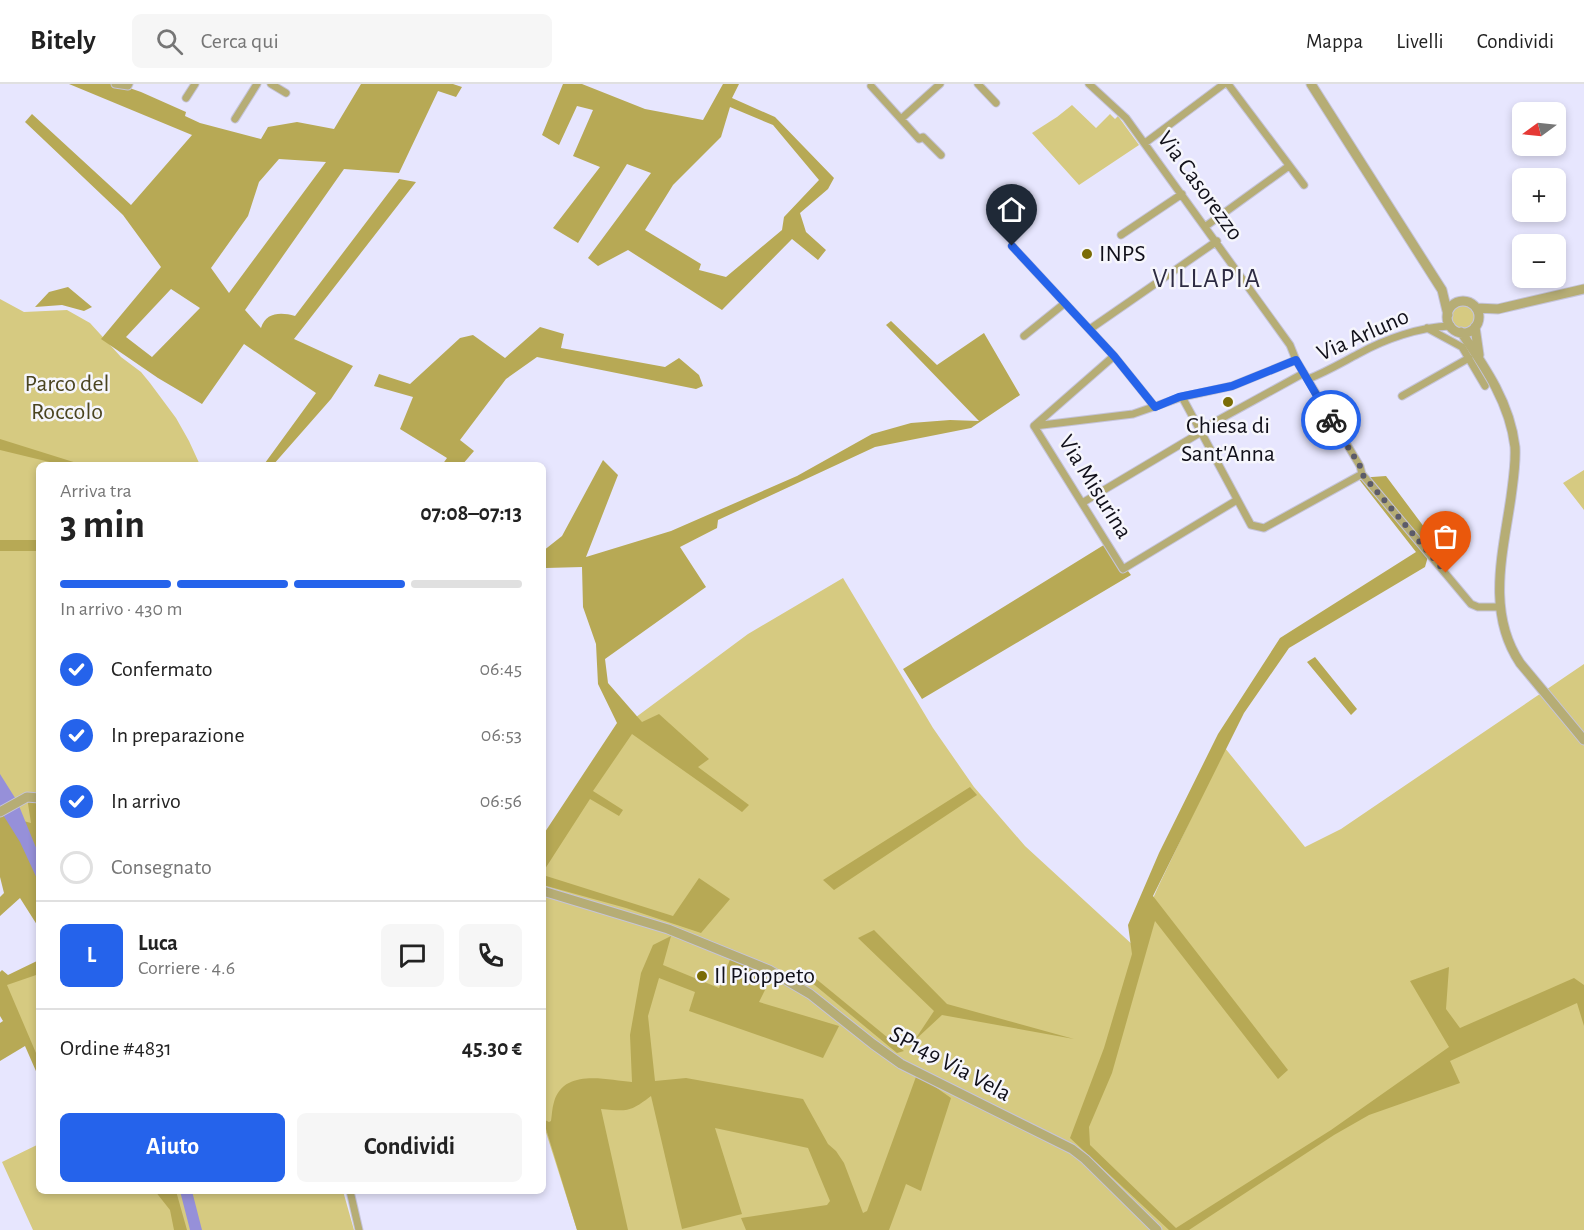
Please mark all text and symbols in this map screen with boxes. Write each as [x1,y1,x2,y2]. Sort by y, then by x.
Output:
search box [132,14,552,68]
icon: search [153,25,186,58]
text: Bitely [30,27,96,55]
text: Cerca qui [201,30,279,52]
text: Mappa [1306,31,1363,52]
text: Livelli [1396,31,1444,52]
text: Condividi [1477,31,1554,52]
north arrow [1512,102,1566,156]
map controls [1512,102,1566,288]
street label: Via Casorezzo [1153,127,1247,245]
button: + [1512,168,1566,222]
pin [986,184,1037,246]
icon: home [995,193,1028,226]
button: − [1512,234,1566,288]
place label: INPS [1099,242,1146,266]
marker: INPS [1080,247,1094,261]
district label: VILLAPIA [1152,265,1262,292]
street label: Via Arluno [1313,304,1413,366]
park label: Parco del Roccolo [25,372,109,424]
courier [1301,390,1361,450]
marker: Chiesa di Sant'Anna [1221,395,1235,409]
icon: bike [1315,404,1348,437]
place label: Chiesa di Sant'Anna [1181,414,1275,466]
street label: Via Misurina [1054,431,1136,543]
text: Arriva tra [60,481,132,501]
text: 07:08–07:13 [420,502,522,524]
text: 3 min [60,506,145,545]
pin [1420,511,1471,573]
icon: bag [1429,520,1462,553]
text: In arrivo · 430 m [60,599,182,619]
icon: check [60,653,93,686]
text: Confermato [111,658,213,680]
text: 06:45 [479,659,522,679]
icon: check [60,719,93,752]
text: In preparazione [111,724,245,746]
text: 06:53 [481,725,522,745]
icon: check [60,785,93,818]
text: In arrivo [111,790,181,812]
text: 06:56 [480,791,522,811]
text: Consegnato [111,856,212,878]
button: chat [381,924,444,987]
button: phone [459,924,522,987]
text: Luca [138,932,178,954]
text: L [87,944,96,966]
text: Corriere · 4.6 [138,958,235,978]
place label: Il Pioppeto [714,964,815,988]
marker: Il Pioppeto [695,969,709,983]
street label: SP149 Via Vela [885,1022,1015,1106]
text: Ordine #4831 [60,1037,172,1059]
text: 45.30 € [462,1037,522,1059]
button: Aiuto [60,1113,285,1182]
button: Condividi [297,1113,522,1182]

